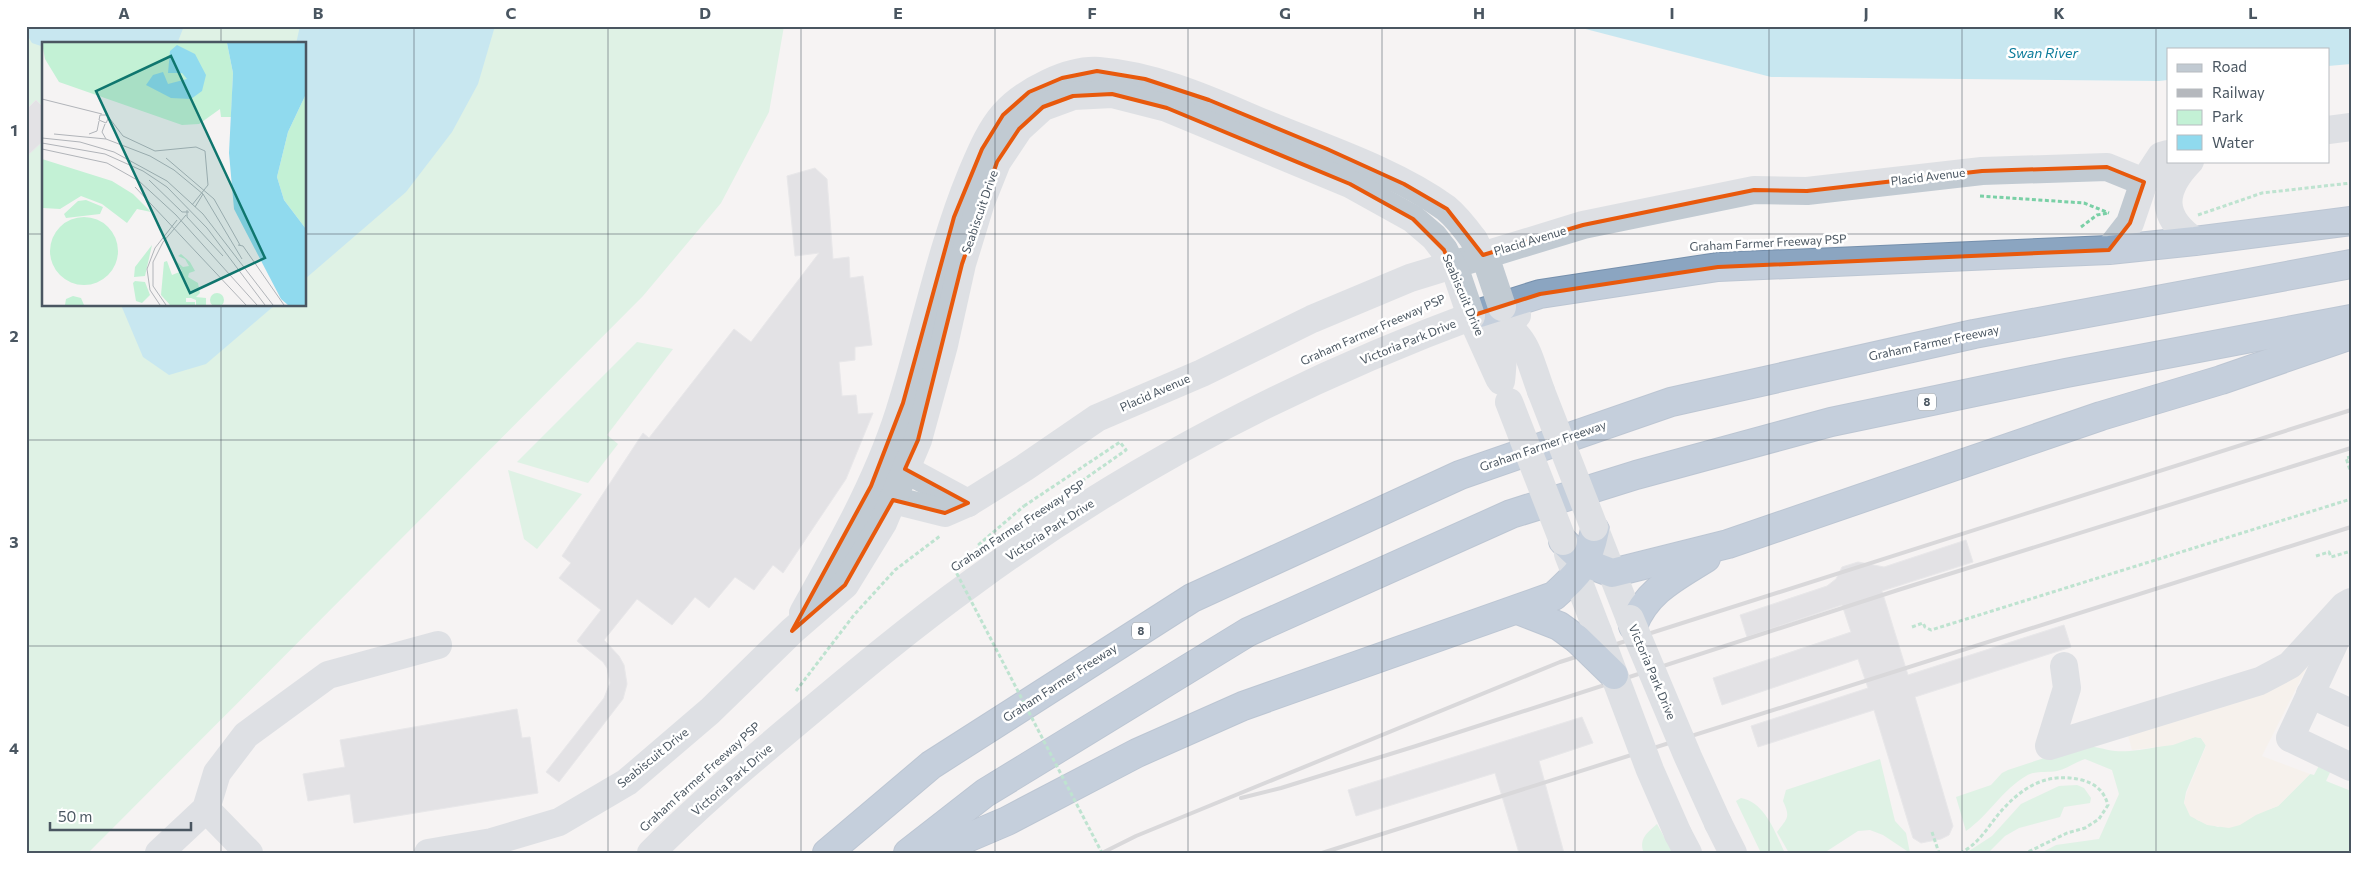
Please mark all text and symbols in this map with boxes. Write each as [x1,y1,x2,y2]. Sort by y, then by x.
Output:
text: A [118,3,130,22]
text: B [313,3,324,22]
text: C [506,3,517,22]
text: D [699,3,711,22]
text: E [893,3,903,22]
text: F [1087,3,1097,22]
text: G [1279,3,1291,22]
text: H [1473,3,1485,22]
text: I [1669,3,1675,22]
text: J [1863,3,1869,22]
text: K [2053,3,2065,22]
text: L [2248,3,2258,22]
inset map [42,42,306,306]
water label: Swan River [2008,44,2078,61]
legend [2167,48,2330,162]
text: Road [2212,57,2247,75]
text: Railway [2212,83,2265,101]
text: Park [2212,107,2243,125]
text: 1 [10,120,18,139]
text: Water [2212,133,2254,151]
street label: Placid Avenue [1890,164,1966,188]
street label: Seabiscuit Drive [958,168,1000,255]
street label: Placid Avenue [1492,222,1568,258]
street label: Graham Farmer Freeway PSP [1689,231,1847,253]
street label: Seabiscuit Drive [1440,252,1487,337]
street label: Graham Farmer Freeway PSP [1298,291,1448,367]
street label: Victoria Park Drive [1358,315,1458,367]
street label: Graham Farmer Freeway [1867,321,2000,363]
text: 2 [9,326,19,345]
street label: Placid Avenue [1117,370,1192,414]
road number: 8 [1918,394,1936,411]
street label: Graham Farmer Freeway [1478,417,1608,473]
street label: Graham Farmer Freeway PSP [948,476,1088,574]
street label: Victoria Park Drive [1003,495,1096,563]
text: 3 [9,532,19,551]
road number: 8 [1132,622,1150,640]
street label: Victoria Park Drive [1627,622,1679,721]
street label: Graham Farmer Freeway [1000,640,1119,724]
street label: Graham Farmer Freeway PSP [636,718,763,834]
street label: Seabiscuit Drive [614,724,691,790]
text: 4 [9,738,19,757]
street label: Victoria Park Drive [688,740,774,818]
scale bar [50,799,191,831]
text: 50 m [58,807,92,825]

